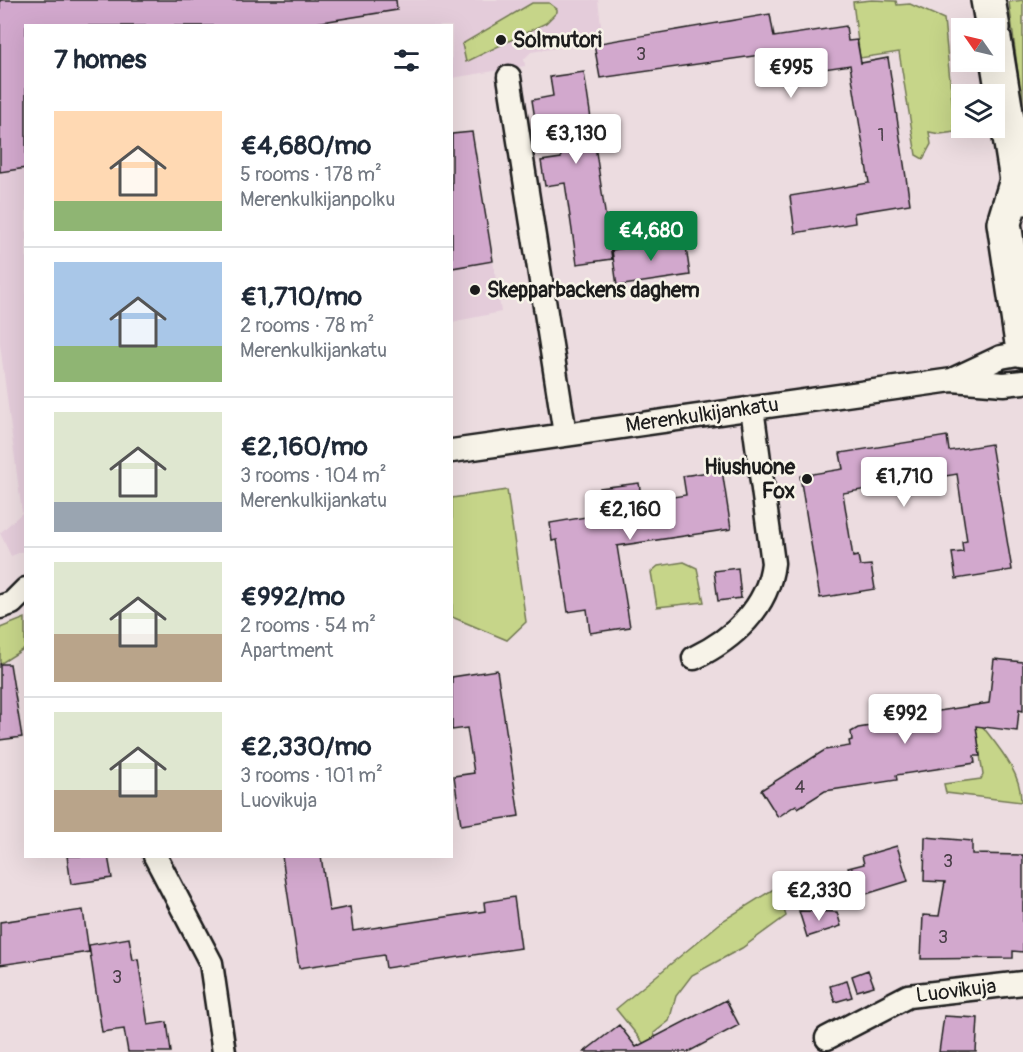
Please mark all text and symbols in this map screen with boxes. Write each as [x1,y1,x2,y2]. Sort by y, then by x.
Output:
north arrow [951,18,1005,72]
map controls [951,18,1005,138]
place label: Solmutori [513,27,602,54]
marker: Solmutori [494,33,508,47]
house number: 3 [636,43,646,66]
text: 7 homes [54,44,146,76]
icon: filters [390,44,423,77]
pin: €995 [755,48,827,99]
text: €995 [769,55,813,80]
button: layers [951,84,1005,138]
pin: €3,130 [527,114,625,165]
text: €3,130 [545,121,607,146]
house number: 1 [877,124,885,147]
text: €4,680/mo [240,130,371,162]
icon: home [102,135,174,207]
text: 5 rooms · 178 m² [240,162,382,187]
text: Merenkulkijanpolku [240,187,395,212]
pin: €4,680 [602,211,700,262]
text: €4,680 [618,218,684,243]
place label: Skepparbackens daghem [487,277,700,304]
text: €1,710/mo [240,281,362,313]
marker: Skepparbackens daghem [468,283,482,297]
icon: home [102,286,174,358]
text: 2 rooms · 78 m² [240,313,374,338]
text: Merenkulkijankatu [240,338,387,363]
street label: Merenkulkijankatu [624,391,780,439]
text: €2,160/mo [240,431,368,463]
icon: home [102,436,174,508]
place label: Hiushuone Fox [704,454,796,505]
pin: €1,710 [855,457,953,508]
text: 3 rooms · 104 m² [240,463,387,488]
text: €1,710 [875,464,933,489]
marker: Hiushuone Fox [800,472,814,486]
text: Merenkulkijankatu [240,488,387,513]
pin: €2,160 [581,490,679,541]
text: €2,160 [599,497,661,522]
text: €992/mo [240,581,345,613]
icon: home [102,586,174,658]
text: 2 rooms · 54 m² [240,613,376,638]
text: Apartment [240,638,333,663]
pin: €992 [869,694,941,745]
text: €992 [883,701,927,726]
text: €2,330/mo [240,731,371,763]
icon: home [102,736,174,808]
text: 3 rooms · 101 m² [240,763,383,788]
house number: 4 [795,776,806,799]
text: Luovikuja [240,788,317,813]
house number: 3 [943,850,953,873]
pin: €2,330 [770,871,868,922]
text: €2,330 [786,878,852,903]
house number: 3 [938,926,948,949]
house number: 3 [112,966,122,989]
street label: Luovikuja [914,973,998,1009]

